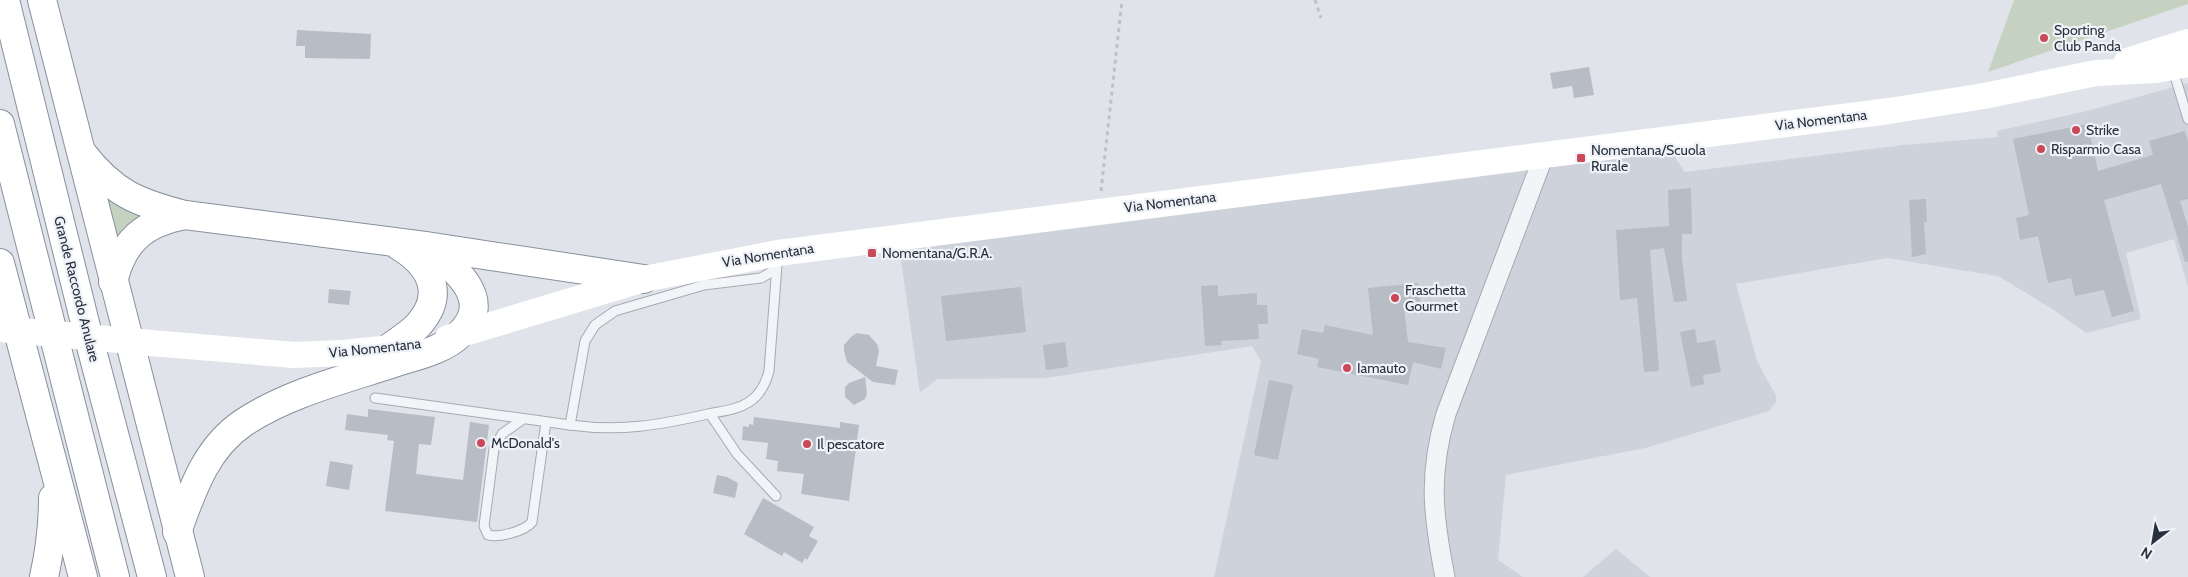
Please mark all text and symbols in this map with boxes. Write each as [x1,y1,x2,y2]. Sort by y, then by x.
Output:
place label: Sporting Club Panda [2054,21,2121,55]
marker: Sporting Club Panda [2038,32,2050,44]
street label: Via Nomentana [1774,105,1868,135]
place label: Strike [2086,121,2119,139]
marker: Strike [2070,124,2082,136]
place label: Risparmio Casa [2051,140,2141,158]
place label: Nomentana/Scuola Rurale [1591,141,1706,175]
marker: Risparmio Casa [2035,143,2047,155]
marker: Nomentana/Scuola Rurale [1575,152,1587,164]
street label: Via Nomentana [1123,187,1217,217]
street label: Grande Raccordo Anulare [50,214,104,364]
street label: Via Nomentana [721,239,815,271]
place label: Nomentana/G.R.A. [882,244,992,262]
marker: Nomentana/G.R.A. [866,247,878,259]
place label: Fraschetta Gourmet [1405,281,1466,315]
marker: Fraschetta Gourmet [1389,292,1401,304]
street label: Via Nomentana [328,334,422,362]
place label: Iamauto [1357,359,1406,377]
marker: Iamauto [1341,362,1353,374]
place label: McDonald's [491,434,560,452]
place label: Il pescatore [817,435,884,453]
marker: McDonald's [475,437,487,449]
marker: Il pescatore [801,438,813,450]
north arrow [2128,517,2178,567]
text: N [2137,543,2155,563]

